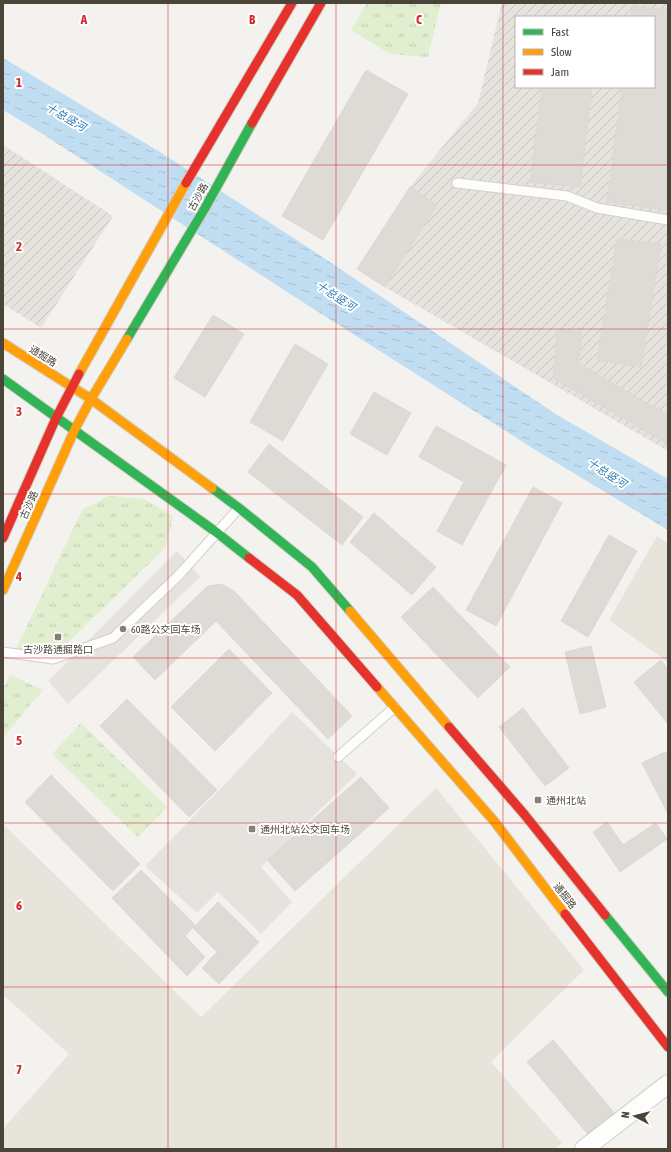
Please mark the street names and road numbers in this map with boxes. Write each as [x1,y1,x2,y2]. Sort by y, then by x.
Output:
street label: 古沙路 [186,181,210,213]
street label: 通掘路 [27,343,59,369]
street label: 古沙路 [18,489,40,521]
street label: 通掘路 [551,881,579,911]

